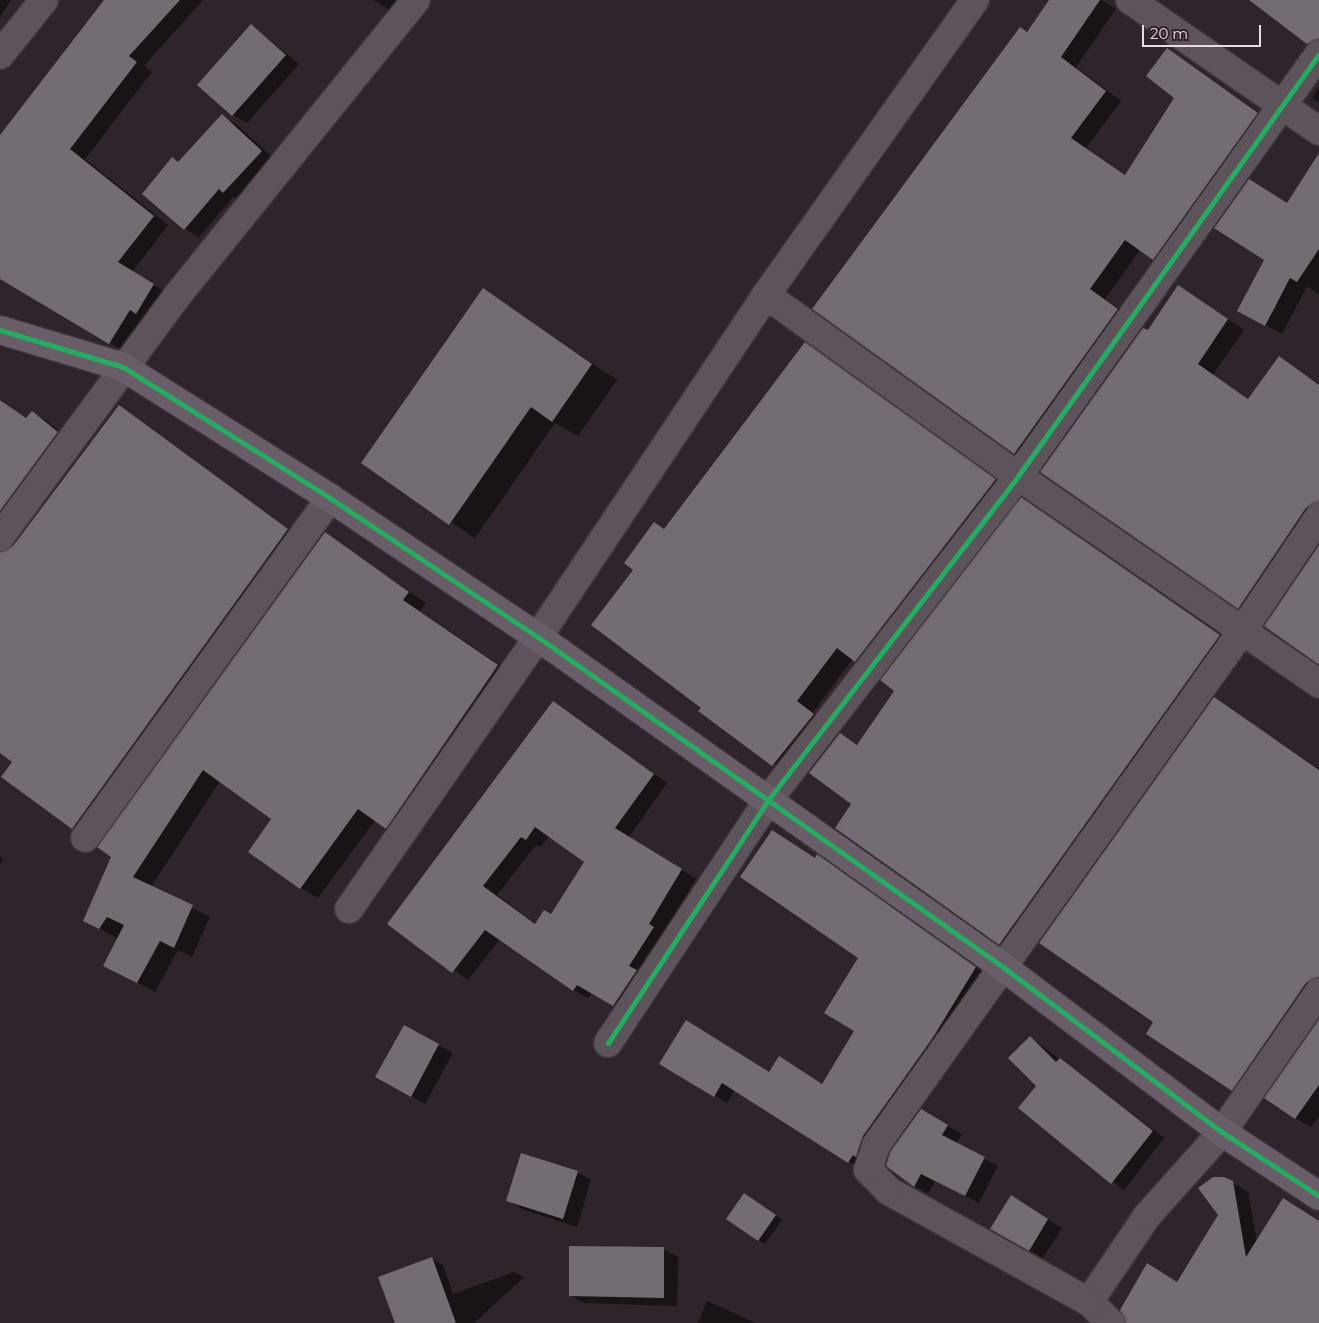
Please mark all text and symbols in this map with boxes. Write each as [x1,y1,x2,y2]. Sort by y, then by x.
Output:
scale bar [1144,15,1263,47]
text: 20 m [1150,24,1188,43]

